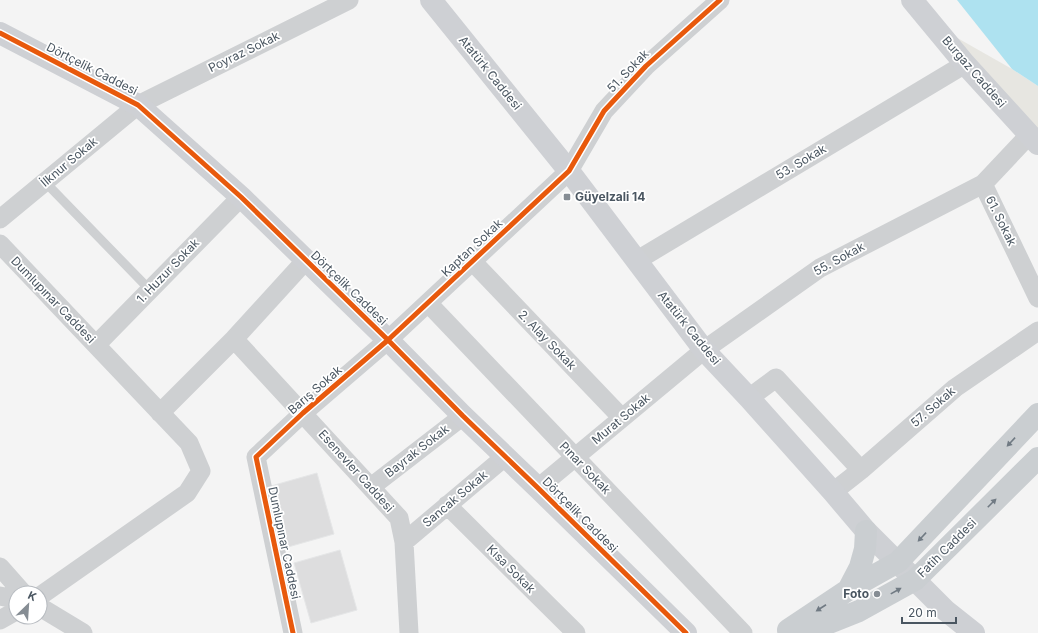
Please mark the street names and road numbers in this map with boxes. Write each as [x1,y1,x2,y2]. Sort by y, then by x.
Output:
street label: Poyraz Sokak [206,28,282,75]
street label: Atatürk Caddesi [456,33,525,113]
street label: Burgaz Caddesi [939,33,1010,111]
street label: Dörtçelik Caddesi [44,39,140,98]
street label: 51. Sokak [604,46,652,95]
street label: İlknur Sokak [37,133,100,190]
street label: 53. Sokak [773,140,829,182]
street label: 61. Sokak [983,193,1020,249]
street label: Kaptan Sokak [438,215,506,280]
street label: 1. Huzur Sokak [133,235,203,306]
street label: 55. Sokak [811,238,867,279]
street label: Dörtçelik Caddesi [308,247,391,328]
street label: Dumlupınar Caddesi [8,253,99,346]
street label: Atatürk Caddesi [655,288,724,368]
street label: 2. Alay Sokak [515,307,580,373]
street label: Barış Sokak [285,362,345,417]
street label: 57. Sokak [907,383,958,430]
street label: Murat Sokak [589,390,653,447]
street label: Bayrak Sokak [382,421,452,480]
street label: Esenevler Caddesi [316,426,397,515]
street label: Pınar Sokak [557,438,614,497]
street label: Sancak Sokak [419,467,490,530]
street label: Dörtçelik Caddesi [540,474,621,556]
street label: Dumlupınar Caddesi [265,485,304,601]
street label: Fatih Caddesi [914,515,979,580]
street label: Kısa Sokak [484,541,539,596]

